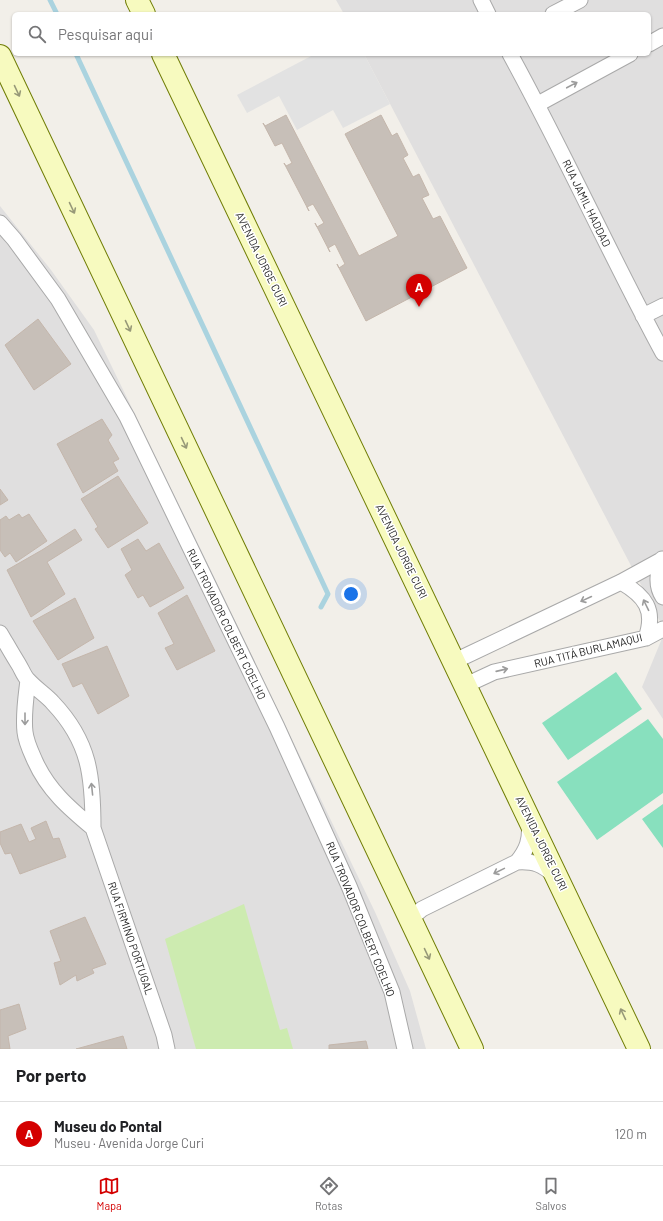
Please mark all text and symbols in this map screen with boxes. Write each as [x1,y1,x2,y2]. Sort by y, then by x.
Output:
search box [12,12,651,56]
icon: search [26,23,48,45]
text: Pesquisar aqui [58,25,153,43]
one-way arrow [566,81,578,89]
one-way arrow [14,85,21,97]
street label: RUA JAMIL HADDAD [560,157,614,249]
one-way arrow [69,202,76,214]
street label: AVENIDA JORGE CURI [233,210,291,308]
pin: A [406,274,432,307]
one-way arrow [125,319,132,331]
one-way arrow [181,437,188,449]
street label: AVENIDA JORGE CURI [373,502,431,600]
street label: RUA TROVADOR COLBERT COELHO [185,547,269,702]
your location [341,584,361,604]
one-way arrow [580,596,592,603]
one-way arrow [641,599,649,611]
street label: RUA TITÁ BURLAMAQUI [533,630,643,670]
one-way arrow [495,666,508,674]
one-way arrow [21,712,29,725]
one-way arrow [88,783,96,796]
street label: AVENIDA JORGE CURI [513,794,571,892]
street label: RUA TROVADOR COLBERT COELHO [324,840,398,999]
one-way arrow [493,868,505,875]
street label: RUA FIRMINO PORTUGAL [106,880,156,996]
one-way arrow [424,948,431,960]
one-way arrow [619,1008,626,1020]
text: Por perto [16,1065,86,1085]
text: Museu do Pontal [54,1117,162,1135]
text: A [25,1126,33,1142]
text: 120 m [615,1126,647,1142]
text: Museu · Avenida Jorge Curi [54,1135,204,1151]
tab: Mapa [97,1175,122,1212]
tab: Rotas [315,1175,342,1212]
tab: Salvos [536,1175,566,1212]

